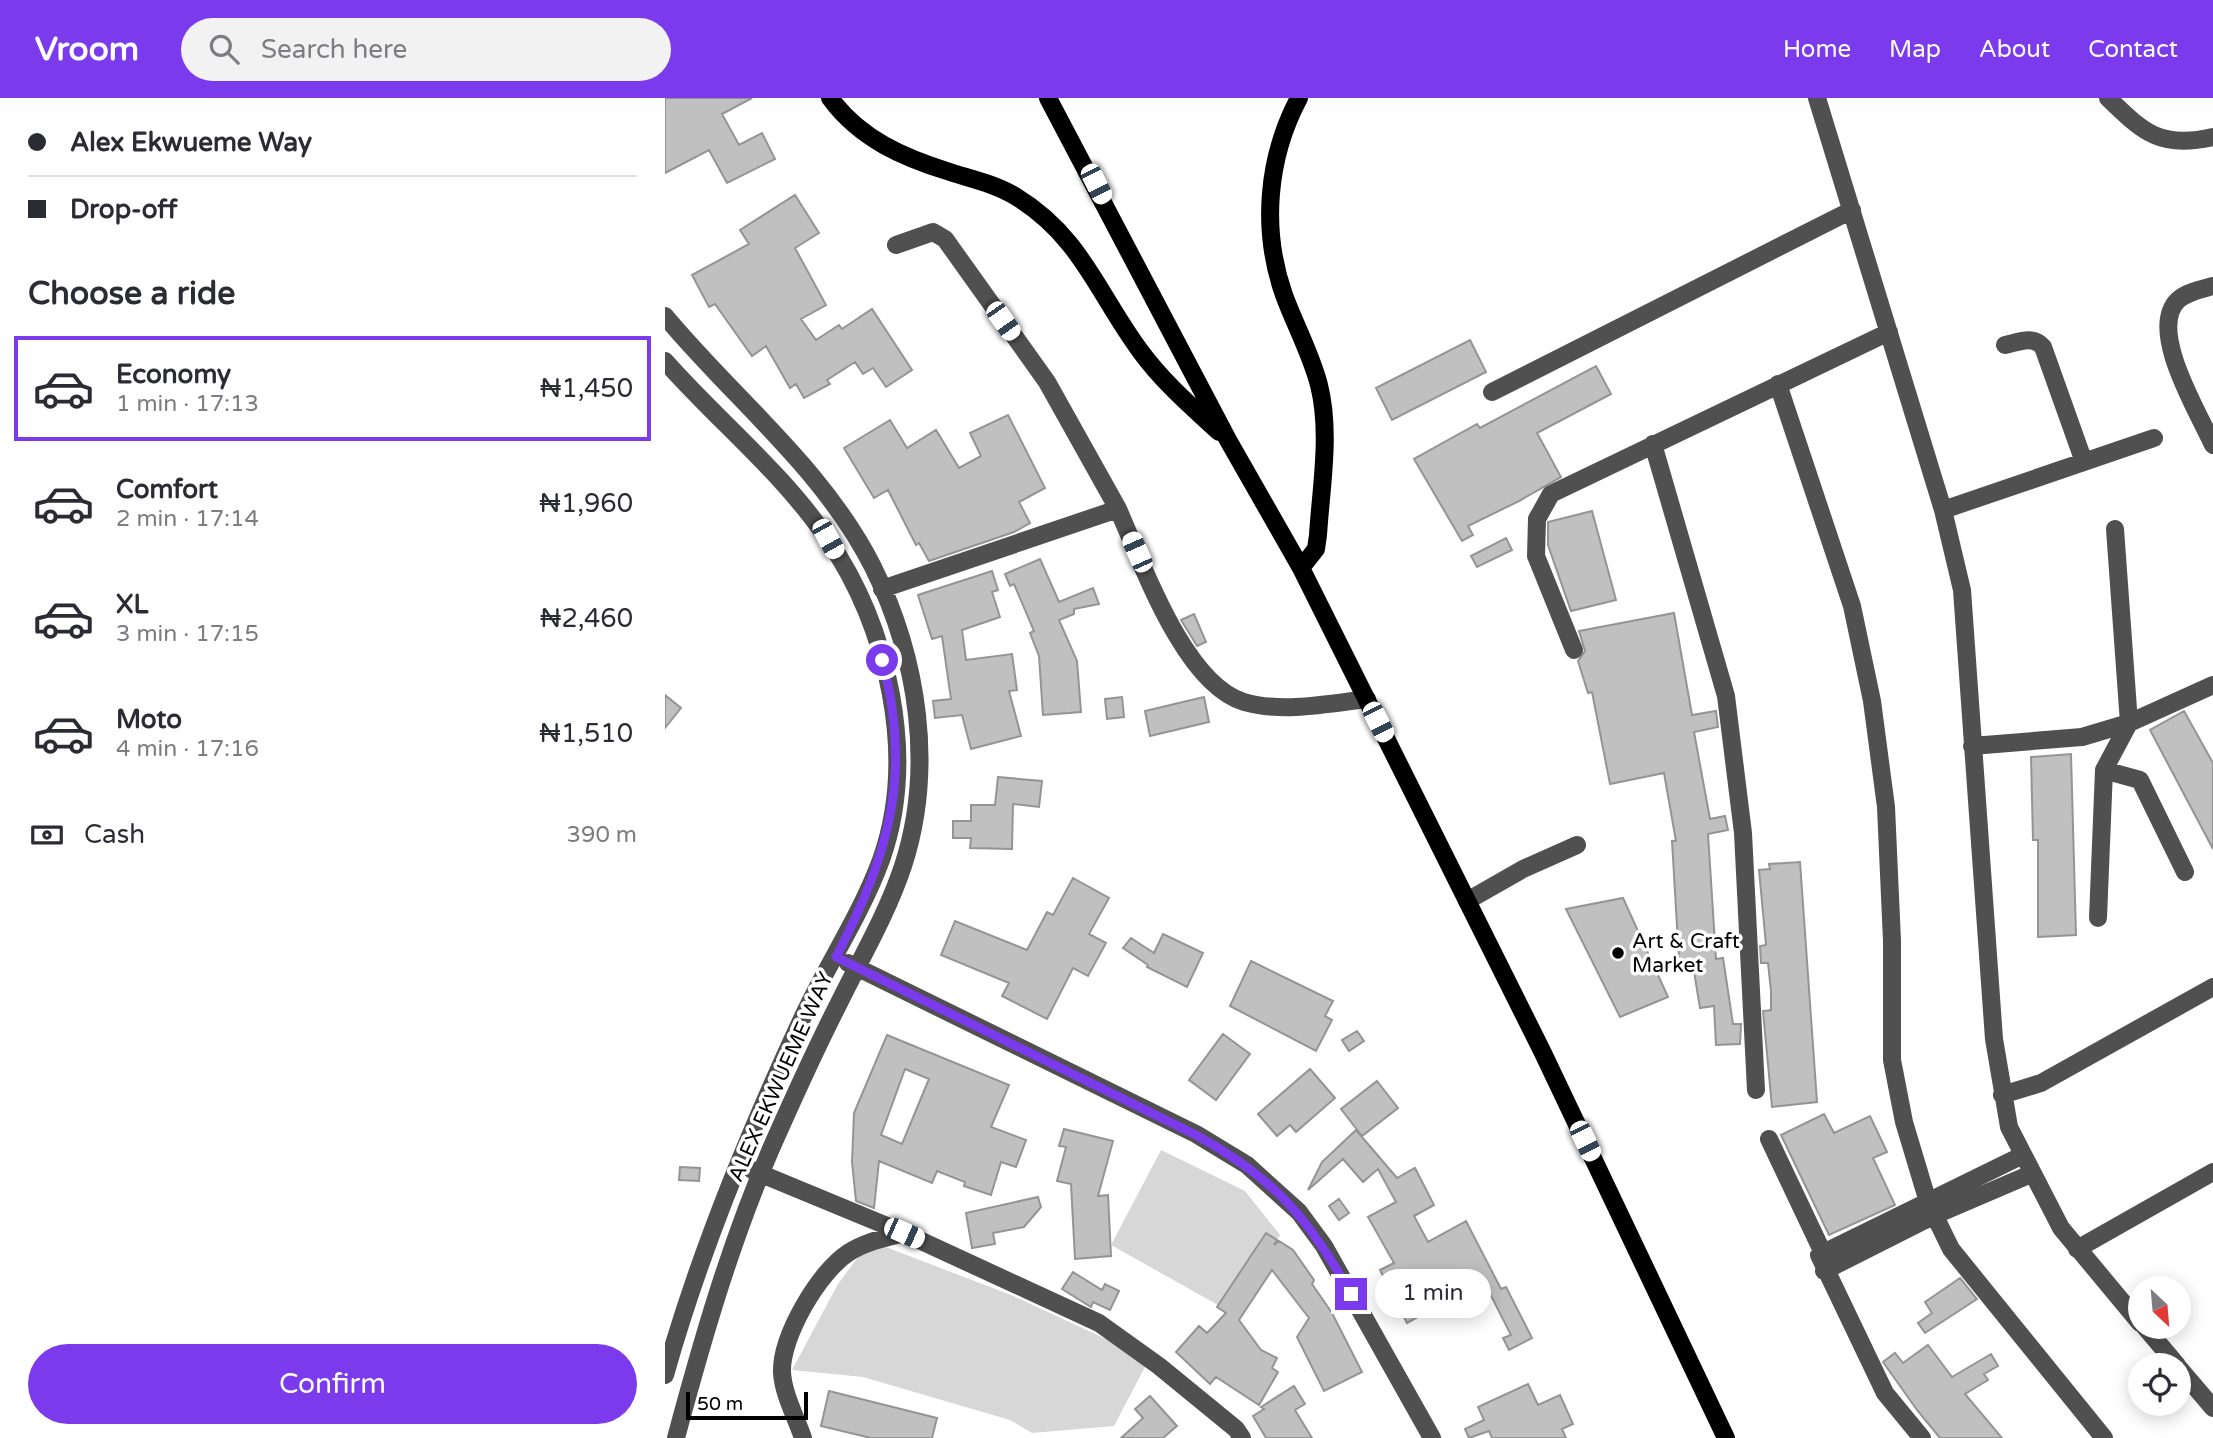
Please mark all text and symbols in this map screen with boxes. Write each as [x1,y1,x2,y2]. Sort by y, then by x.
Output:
search box [181,18,671,81]
text: Vroom [35,30,139,69]
icon: search [205,30,243,68]
text: Search here [261,34,407,65]
text: Home [1783,35,1851,64]
text: Map [1889,35,1941,64]
text: About [1979,35,2050,64]
text: Contact [2088,35,2178,64]
text: Alex Ekwueme Way [70,127,312,158]
car [1078,161,1115,207]
text: Drop-off [70,194,177,225]
text: Choose a ride [28,275,235,313]
car [983,298,1024,344]
icon: car [32,357,95,420]
text: Economy [116,359,231,390]
text: ₦1,450 [540,373,633,404]
text: 1 min · 17:13 [116,390,259,418]
icon: car [32,472,95,535]
text: Comfort [116,474,218,505]
text: ₦1,960 [539,488,633,519]
text: 2 min · 17:14 [116,505,259,533]
car [809,516,848,562]
car [1119,529,1156,575]
icon: car [32,587,95,650]
text: XL [116,589,148,620]
text: ₦2,460 [540,603,633,634]
text: 3 min · 17:15 [116,620,259,648]
route start [866,644,898,676]
car [1360,699,1397,745]
icon: car [32,702,95,765]
text: Moto [116,704,182,735]
text: ₦1,510 [539,718,633,749]
text: 4 min · 17:16 [116,735,259,763]
icon: cash [28,816,66,854]
text: Cash [84,819,145,850]
text: 390 m [567,821,637,849]
place label: Art & Craft Market [1632,929,1740,978]
marker: Art & Craft Market [1610,945,1626,961]
street label: ALEX EKWUEME WAY [723,968,839,1186]
car [1567,1118,1604,1164]
car [881,1215,928,1251]
callout: 1 min [1375,1270,1491,1318]
north arrow [2128,1276,2191,1339]
map controls [2128,1276,2191,1416]
route end [1335,1278,1367,1310]
text: 1 min [1402,1279,1464,1307]
button: Confirm [28,1344,637,1424]
button: locate [2128,1353,2191,1416]
scale bar [686,1389,809,1421]
text: 50 m [697,1393,743,1415]

